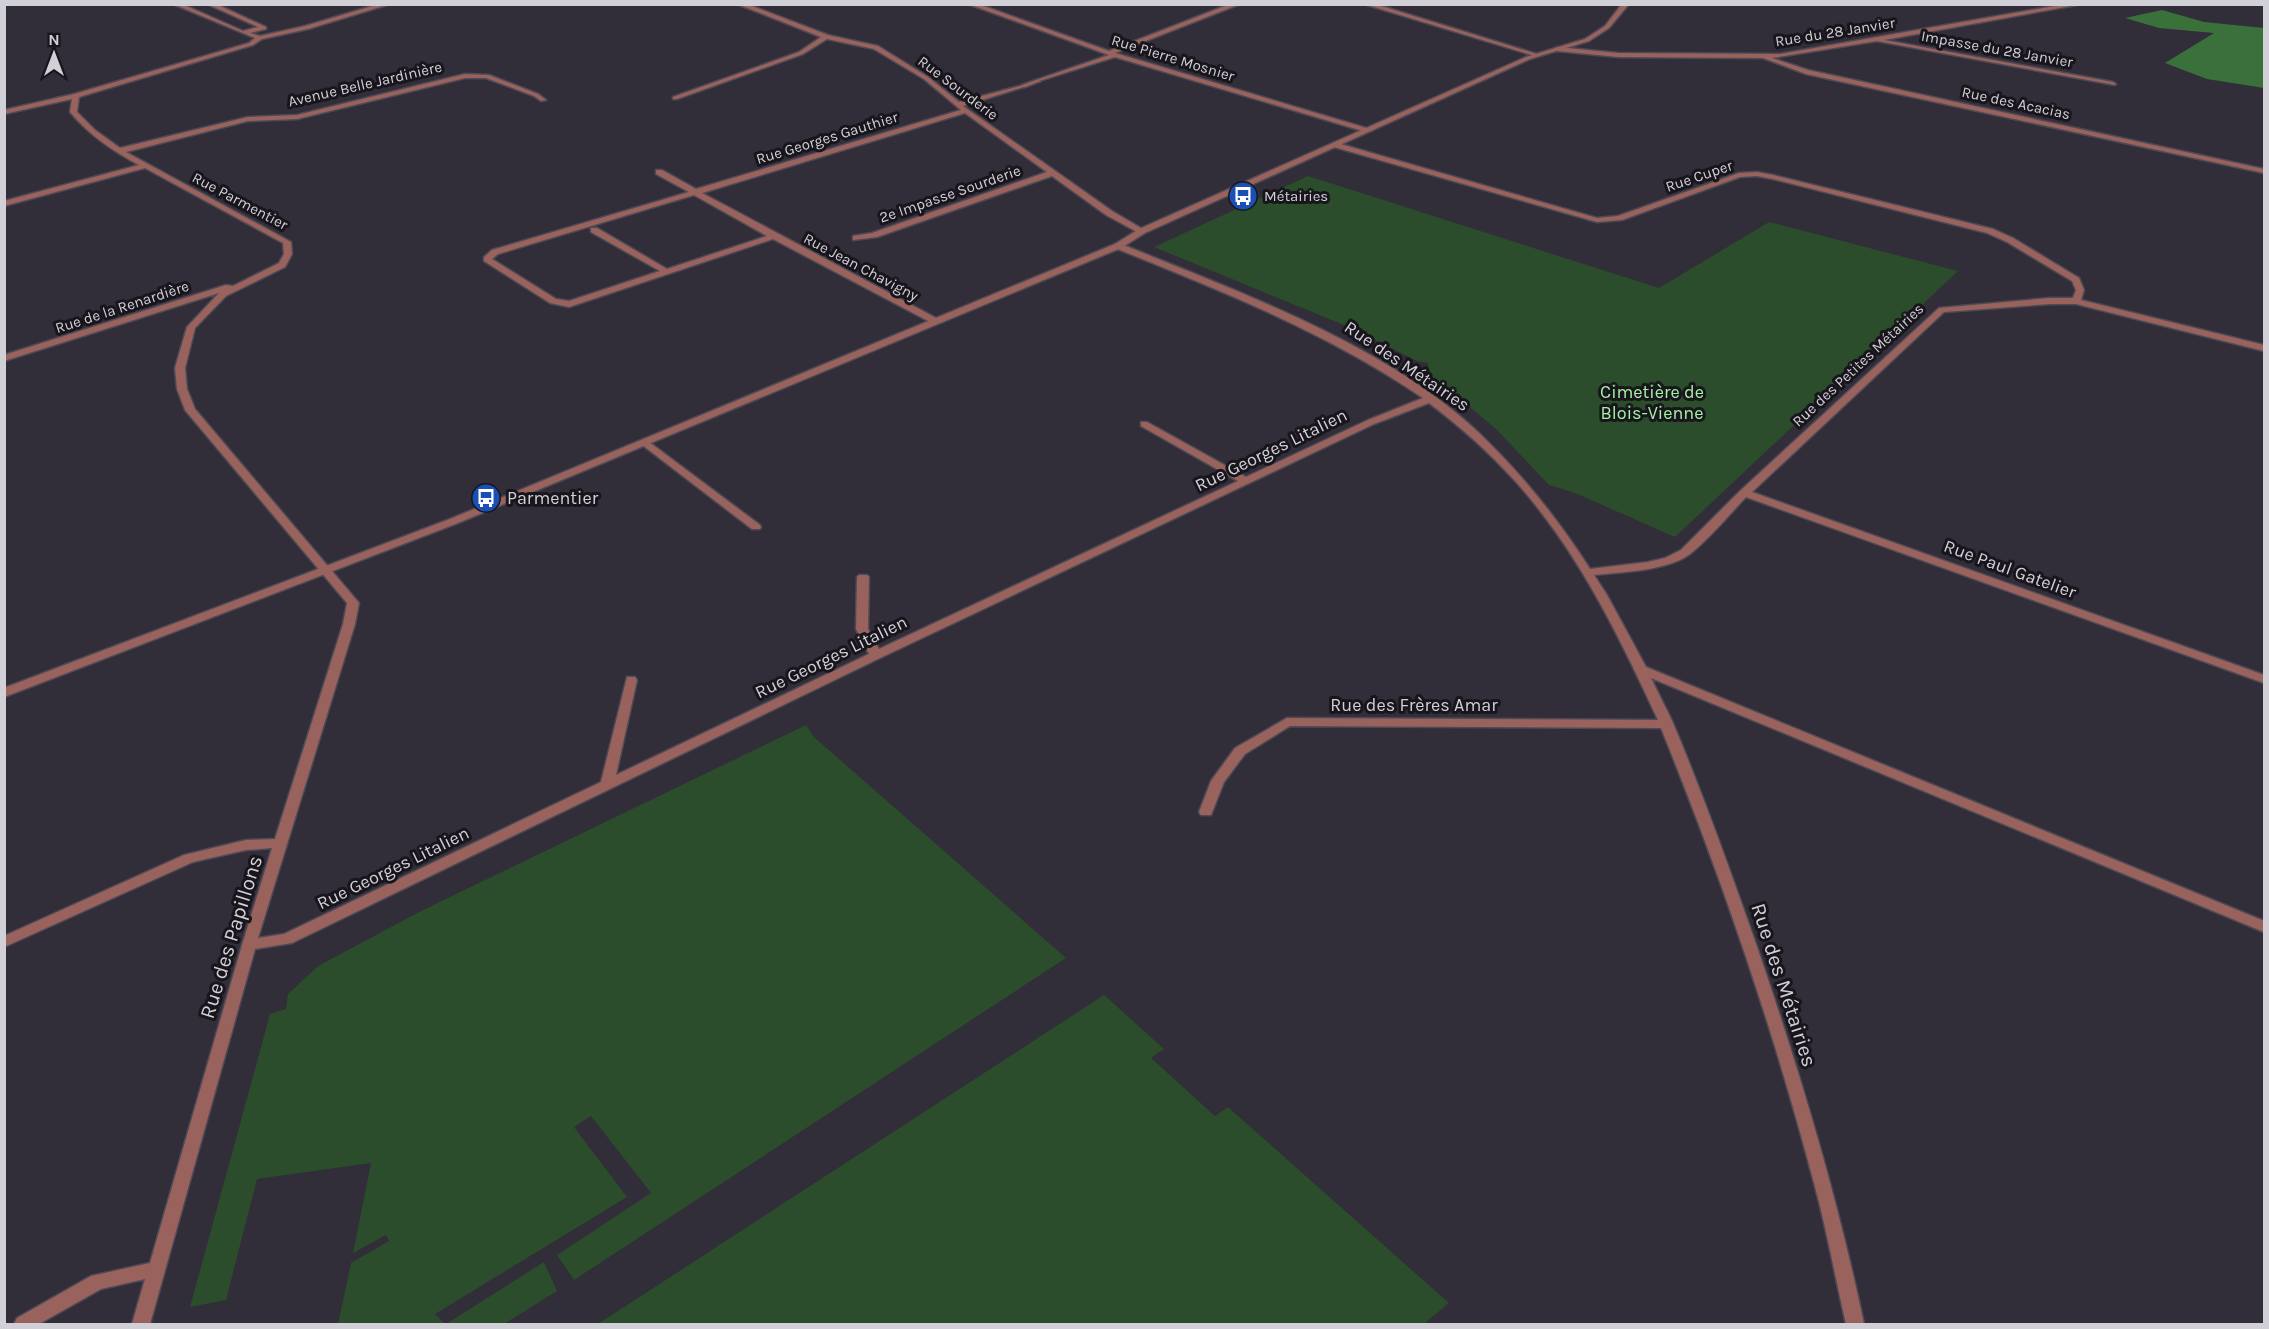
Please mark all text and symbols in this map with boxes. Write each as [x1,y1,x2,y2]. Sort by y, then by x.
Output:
street label: Rue du 28 Janvier [1774,14,1897,50]
north arrow [24,24,84,84]
street label: Impasse du 28 Janvier [1920,27,2075,71]
text: N [48,30,60,49]
street label: Rue Pierre Mosnier [1109,31,1237,85]
street label: Rue Sourderie [914,52,1002,124]
street label: Avenue Belle Jardinière [286,58,444,110]
street label: Rue des Acacias [1960,83,2072,123]
street label: Rue Georges Gauthier [754,108,901,168]
street label: Rue Cuper [1663,156,1735,196]
street label: 2e Impasse Sourderie [877,161,1023,227]
street label: Rue Parmentier [189,168,291,234]
bus stop icon: Métairies [1227,180,1259,212]
place label: Métairies [1264,187,1328,205]
street label: Rue Jean Chavigny [801,229,921,305]
street label: Rue de la Renardière [53,277,191,337]
street label: Rue des Petites Métairies [1789,300,1927,430]
street label: Rue des Métairies [1340,316,1474,416]
park label: Cimetière de Blois-Vienne [1600,381,1704,424]
street label: Rue Georges Litalien [1191,404,1351,496]
bus stop icon: Parmentier [470,482,502,514]
place label: Parmentier [507,487,599,509]
street label: Rue Paul Gatelier [1941,535,2080,603]
street label: Rue Georges Litalien [751,611,911,703]
street label: Rue des Frères Amar [1330,694,1498,716]
street label: Rue Georges Litalien [313,822,473,914]
street label: Rue des Papillons [195,853,267,1021]
street label: Rue des Métairies [1746,900,1822,1070]

